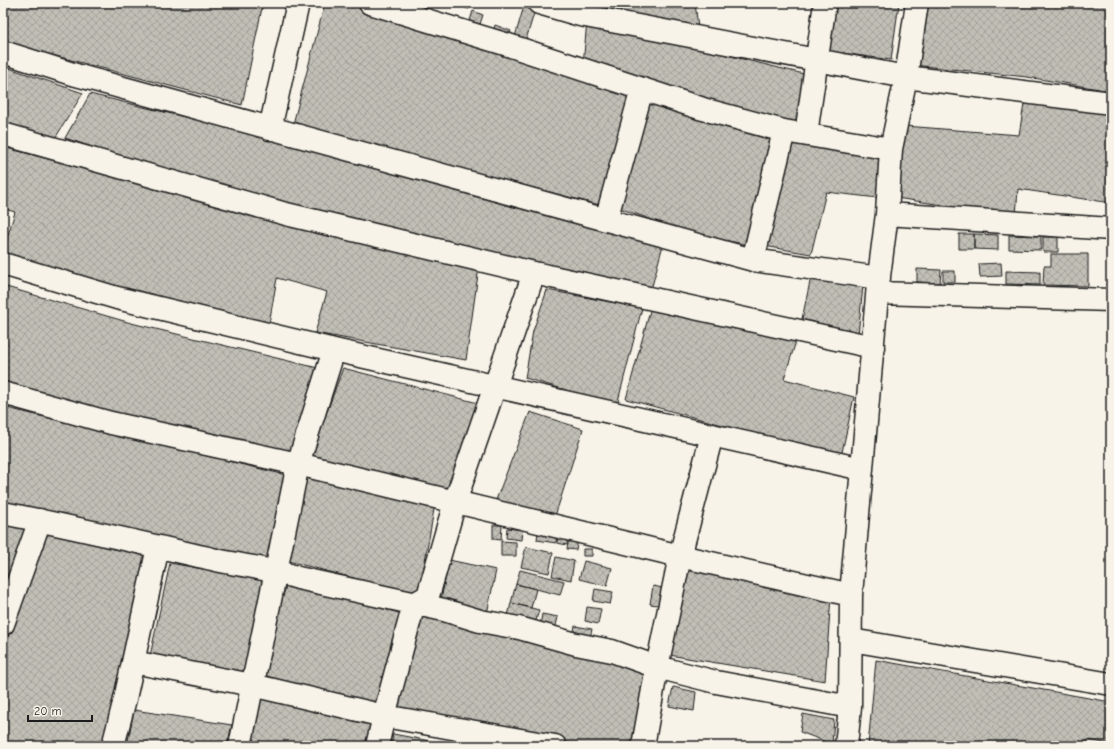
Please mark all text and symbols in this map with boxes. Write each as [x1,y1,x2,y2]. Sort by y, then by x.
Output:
scale bar [28,697,92,723]
text: 20 m [34,704,62,718]

